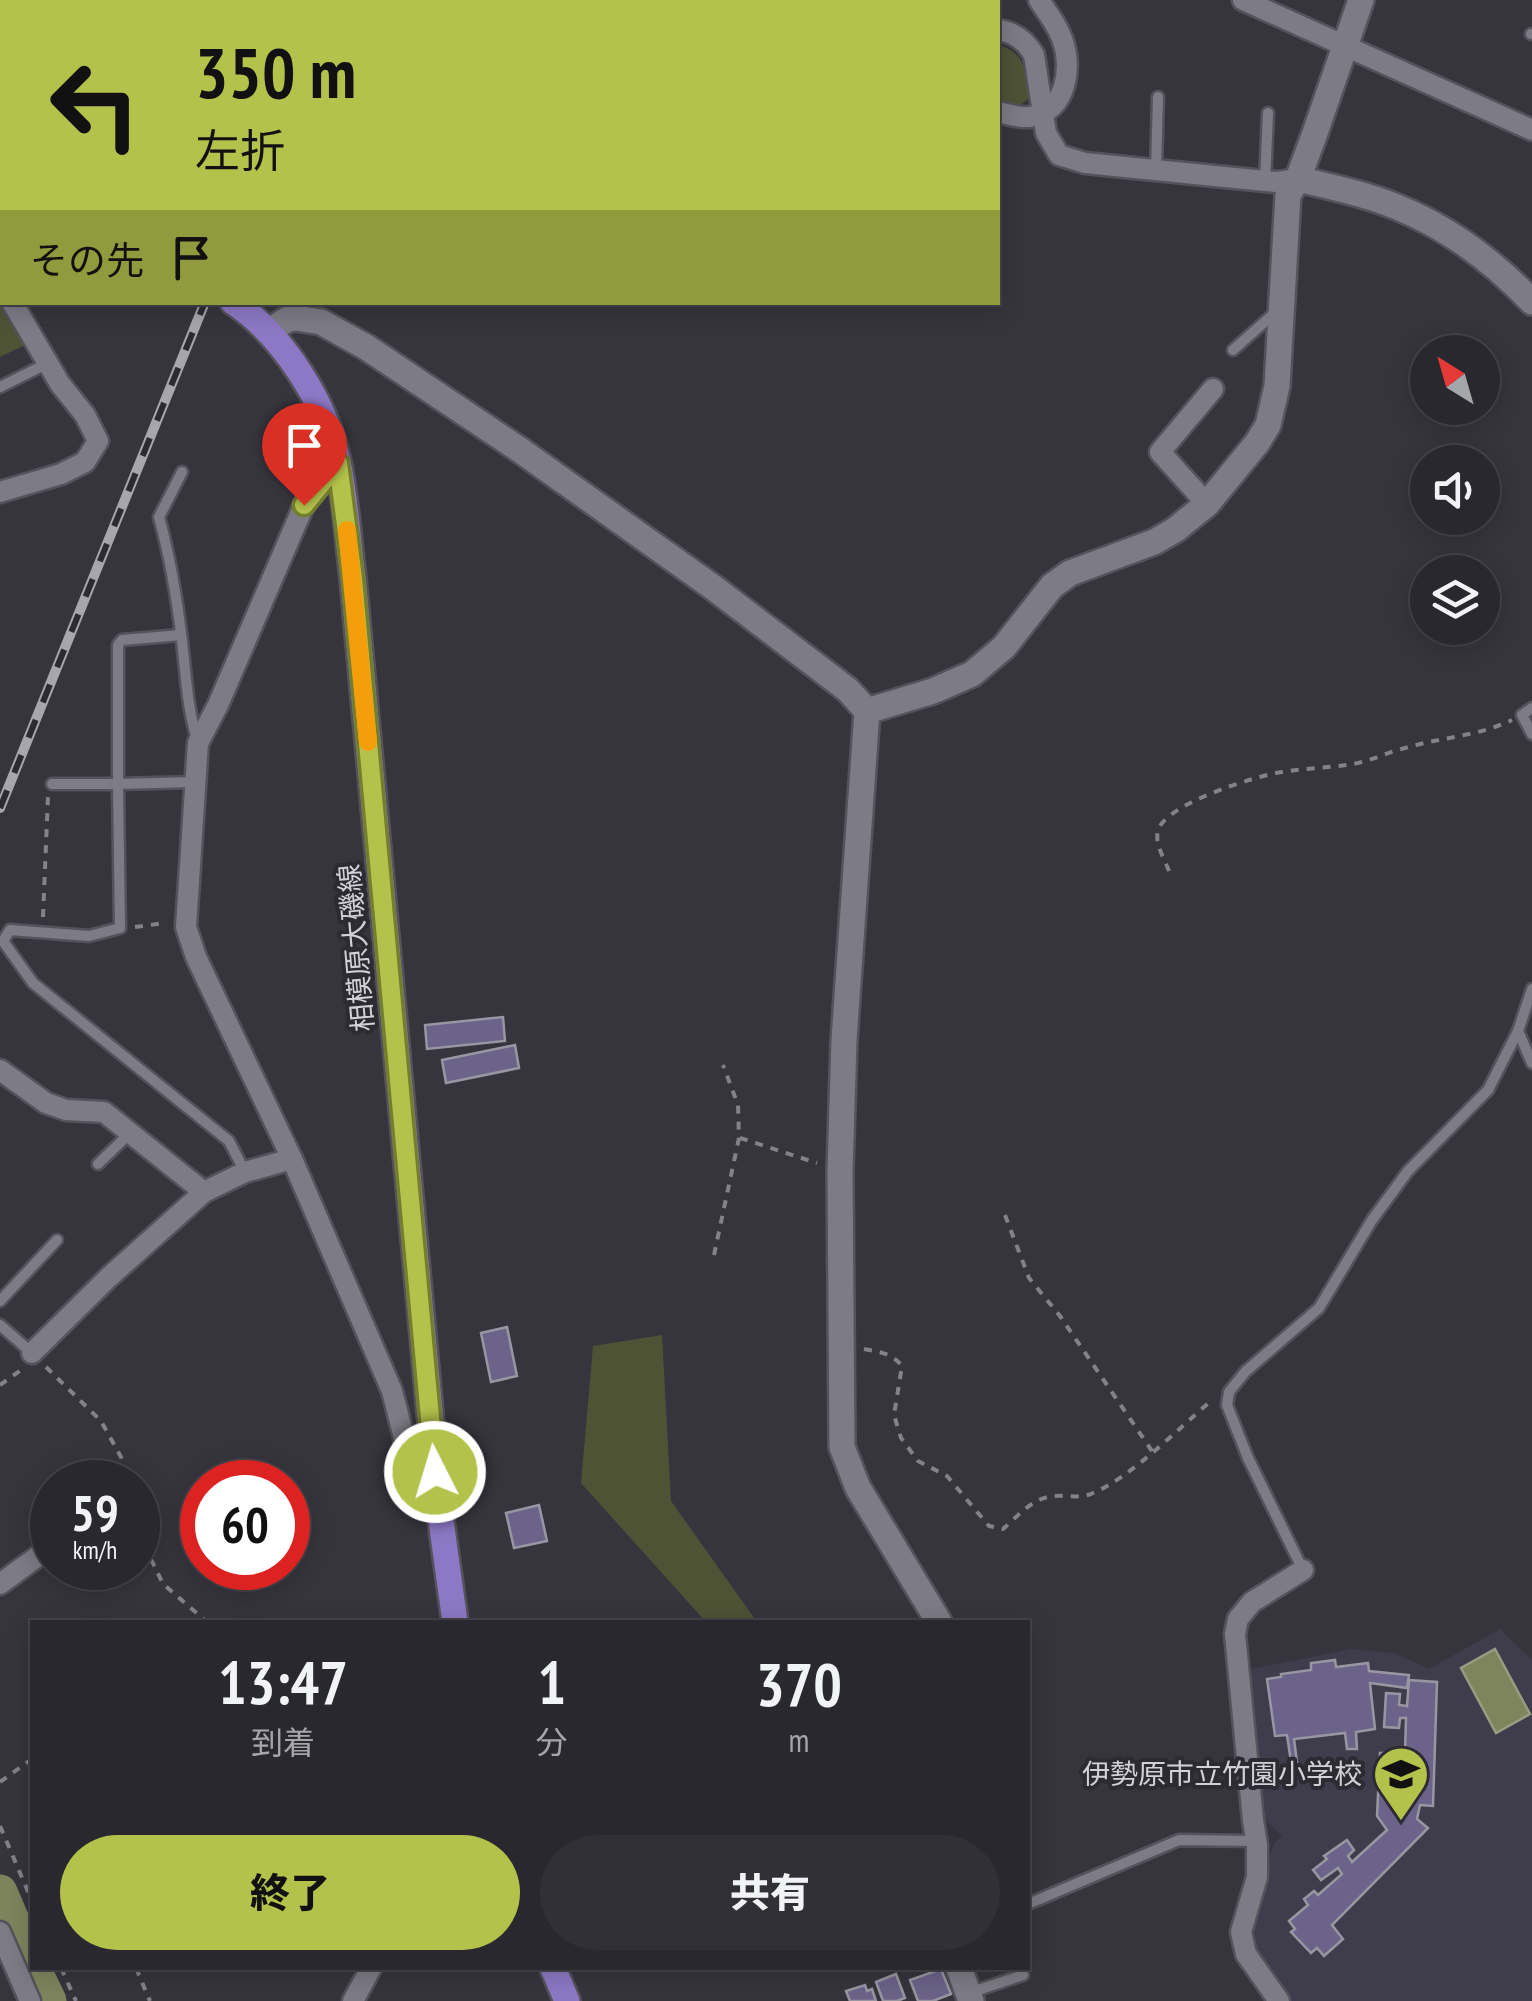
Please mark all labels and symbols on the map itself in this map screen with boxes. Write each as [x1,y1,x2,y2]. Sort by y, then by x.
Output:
north arrow [1410,335,1500,425]
pin [262,403,347,506]
street label: 相模原大磯線 [330,863,381,1033]
position arrow [383,1420,487,1524]
speed limit sign: 60 [180,1460,310,1590]
school or university icon: 伊勢原市立竹園小学校 [1371,1744,1431,1823]
place label: 伊勢原市立竹園小学校 [1082,1755,1362,1792]

